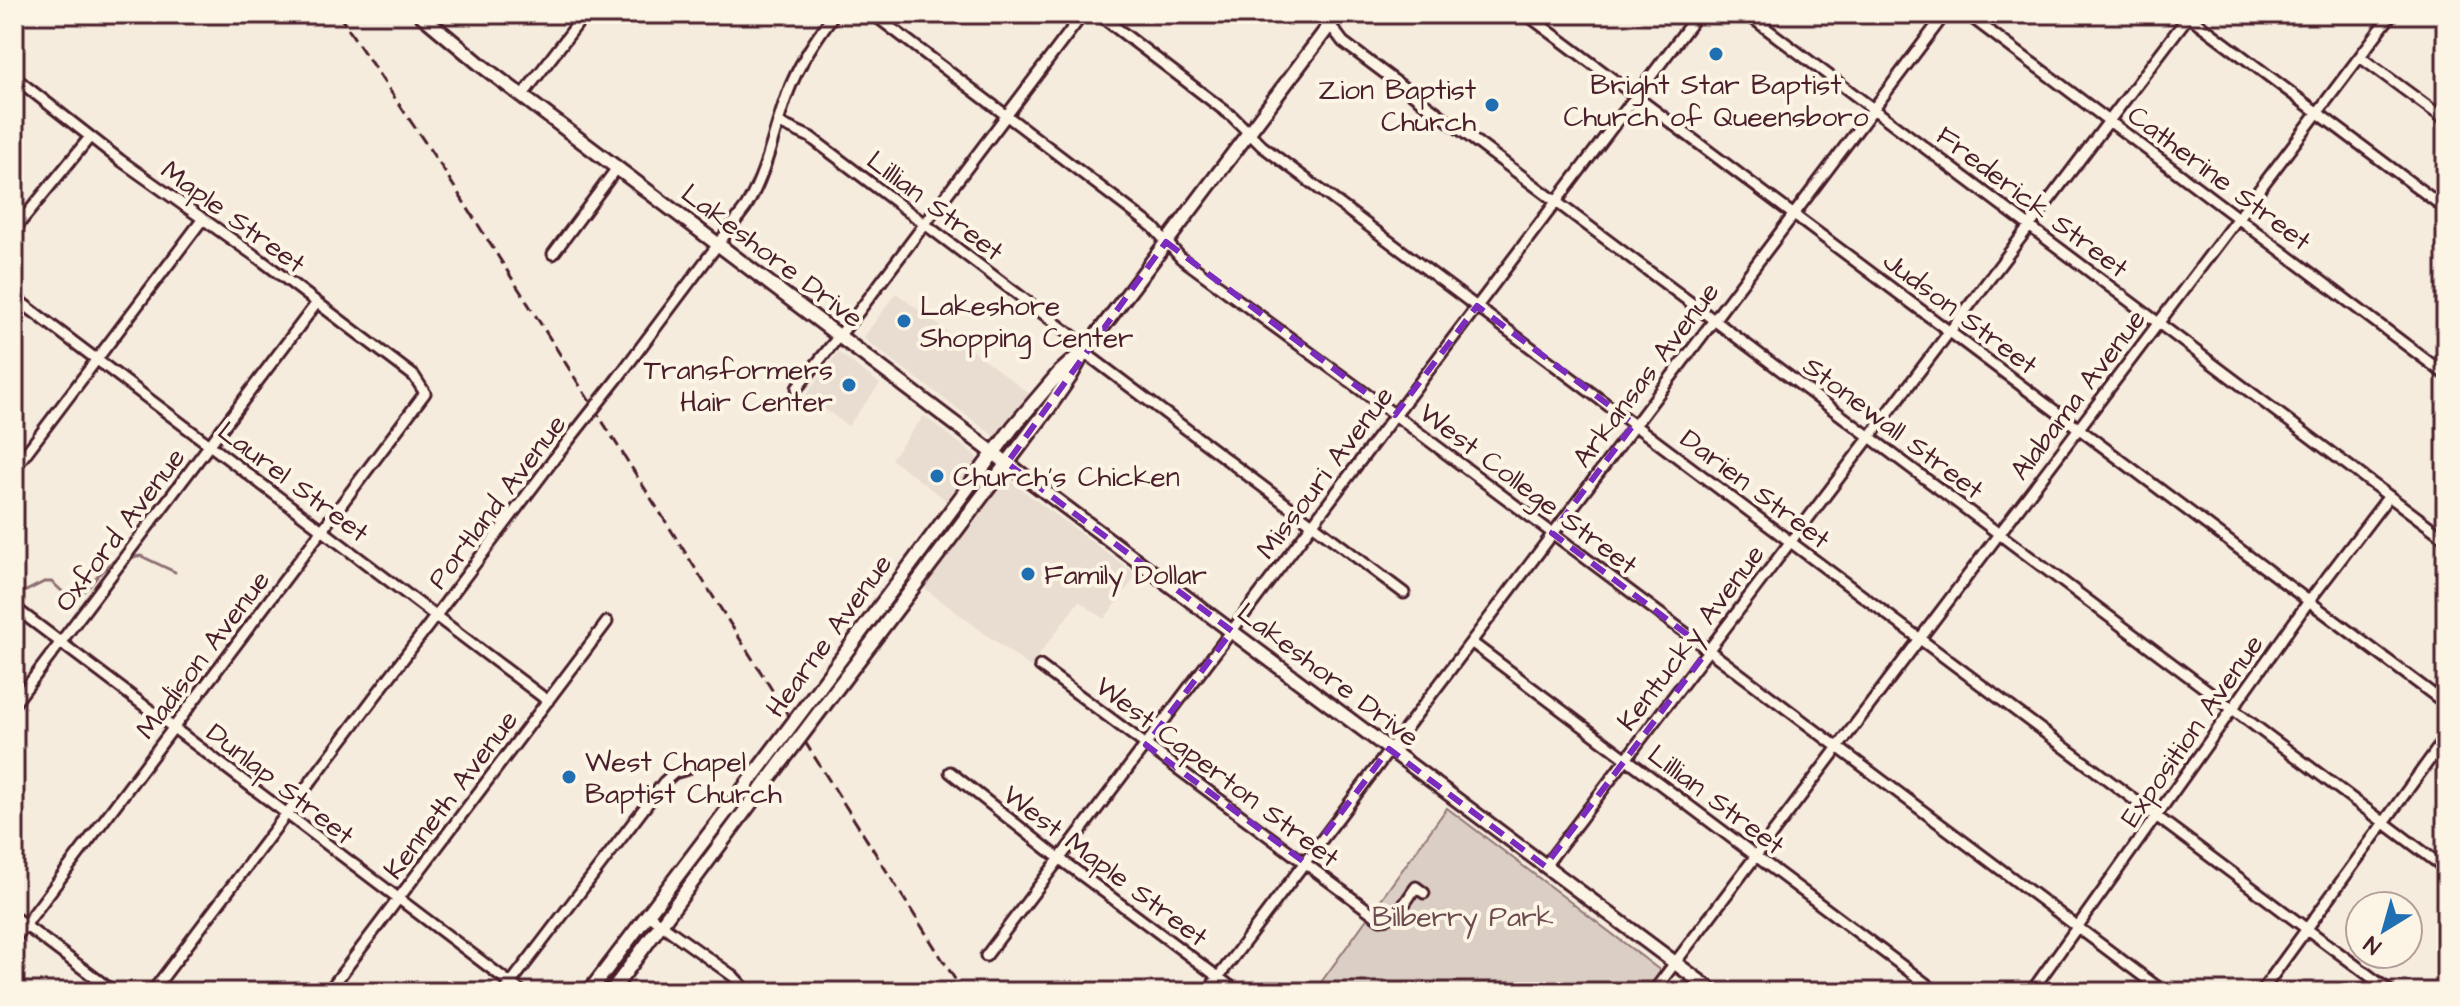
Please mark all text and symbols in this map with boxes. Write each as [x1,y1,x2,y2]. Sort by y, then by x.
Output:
marker: Bright Star Baptist Church of Queensboro [1707,45,1725,63]
place label: Bright Star Baptist Church of Queensboro [1564,66,1869,137]
place label: Zion Baptist Church [1318,71,1477,142]
marker: Zion Baptist Church [1483,96,1501,114]
street label: Catherine Street [2119,96,2320,261]
street label: Frederick Street [1928,117,2137,288]
street label: Lillian Street [858,142,1012,271]
street label: Maple Street [153,151,314,283]
street label: Lakeshore Drive [673,175,871,338]
street label: Judson Street [1875,242,2046,385]
street label: Arkansas Avenue [1563,274,1729,476]
place label: Lakeshore Shopping Center [920,287,1134,359]
street label: Alabama Avenue [2001,301,2155,488]
marker: Lakeshore Shopping Center [895,312,913,330]
street label: Stonewall Street [1795,347,1992,510]
place label: Transformers Hair Center [644,351,833,422]
marker: Transformers Hair Center [840,376,858,394]
street label: Missouri Avenue [1247,378,1403,567]
street label: West College Street [1410,394,1646,586]
street label: Portland Avenue [419,406,576,597]
street label: Laurel Street [209,412,377,552]
street label: Darien Street [1672,420,1839,559]
street label: Oxford Avenue [46,440,195,620]
place label: Church's Chicken [953,458,1180,497]
marker: Church's Chicken [928,467,946,485]
street label: Kentucky Avenue [1608,537,1776,740]
street label: Hearne Avenue [757,546,902,725]
place label: Family Dollar [1044,556,1207,597]
street label: Madison Avenue [127,563,280,747]
marker: Family Dollar [1019,565,1037,583]
street label: Lakeshore Drive [1229,594,1427,757]
street label: Exposition Avenue [2111,627,2273,835]
street label: West Caperton Street [1087,667,1348,878]
street label: Kenneth Avenue [375,702,528,888]
street label: Dunlap Street [198,714,363,855]
street label: Lillian Street [1639,736,1793,865]
place label: West Chapel Baptist Church [585,743,782,814]
marker: West Chapel Baptist Church [560,768,578,786]
street label: West Maple Street [994,776,1216,957]
north arrow [2344,890,2424,970]
park label: Bilberry Park [1372,898,1554,939]
text: N [2358,928,2388,961]

